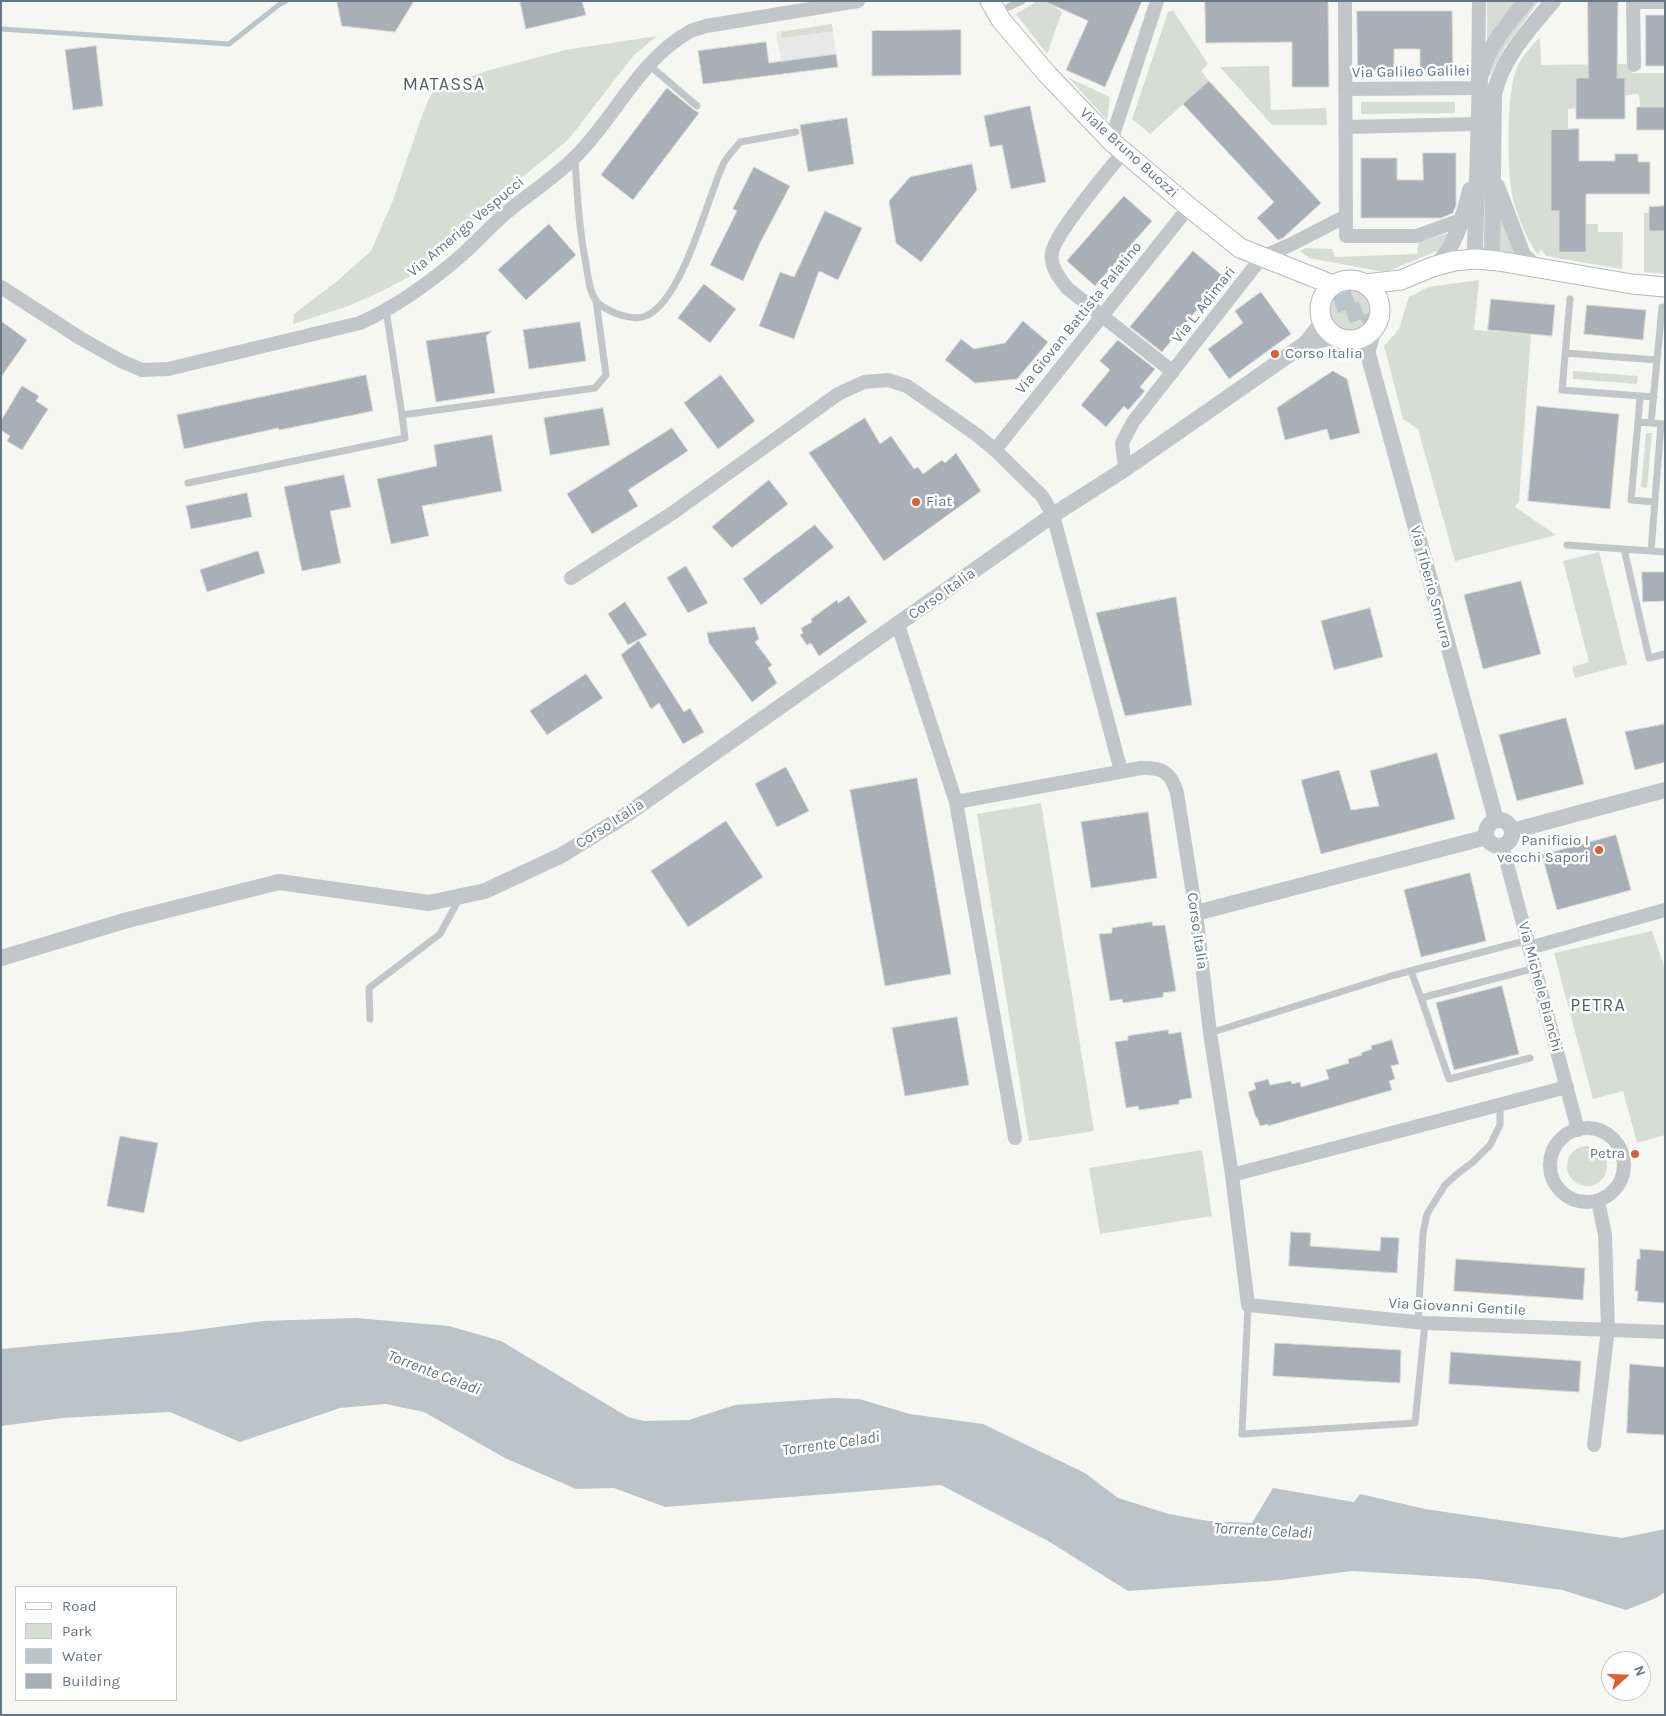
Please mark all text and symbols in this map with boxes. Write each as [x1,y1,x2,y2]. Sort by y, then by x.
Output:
street label: Via Galileo Galilei [1352,62,1470,82]
district label: MATASSA [402,74,486,96]
street label: Viale Bruno Buozzi [1076,104,1182,202]
street label: Via Amerigo Vespucci [404,173,528,281]
street label: Via Giovan Battista Palatino [1012,238,1146,398]
street label: Via L. Adimari [1169,263,1239,347]
place label: Corso Italia [1285,345,1362,363]
marker: Corso Italia [1269,348,1281,360]
place label: Fiat [926,493,952,511]
marker: Fiat [910,496,922,508]
street label: Via Tiberio Smurra [1406,524,1456,650]
street label: Corso Italia [905,564,979,624]
street label: Corso Italia [573,795,647,853]
place label: Panificio I vecchi Sapori [1497,832,1589,867]
marker: Panificio I vecchi Sapori [1593,844,1605,856]
street label: Corso Italia [1183,891,1211,971]
street label: Via Michele Bianchi [1514,920,1566,1054]
district label: PETRA [1570,995,1626,1017]
place label: Petra [1590,1145,1625,1163]
marker: Petra [1629,1148,1641,1160]
street label: Via Giovanni Gentile [1388,1294,1526,1320]
water label: Torrente Celadi [385,1346,483,1400]
water label: Torrente Celadi [781,1428,881,1460]
water label: Torrente Celadi [1213,1519,1313,1543]
legend [15,1586,178,1701]
text: Road [62,1597,97,1615]
text: Park [62,1622,92,1640]
text: Water [62,1647,102,1665]
north arrow [1601,1651,1651,1701]
text: N [1630,1663,1649,1679]
text: Building [62,1672,120,1690]

